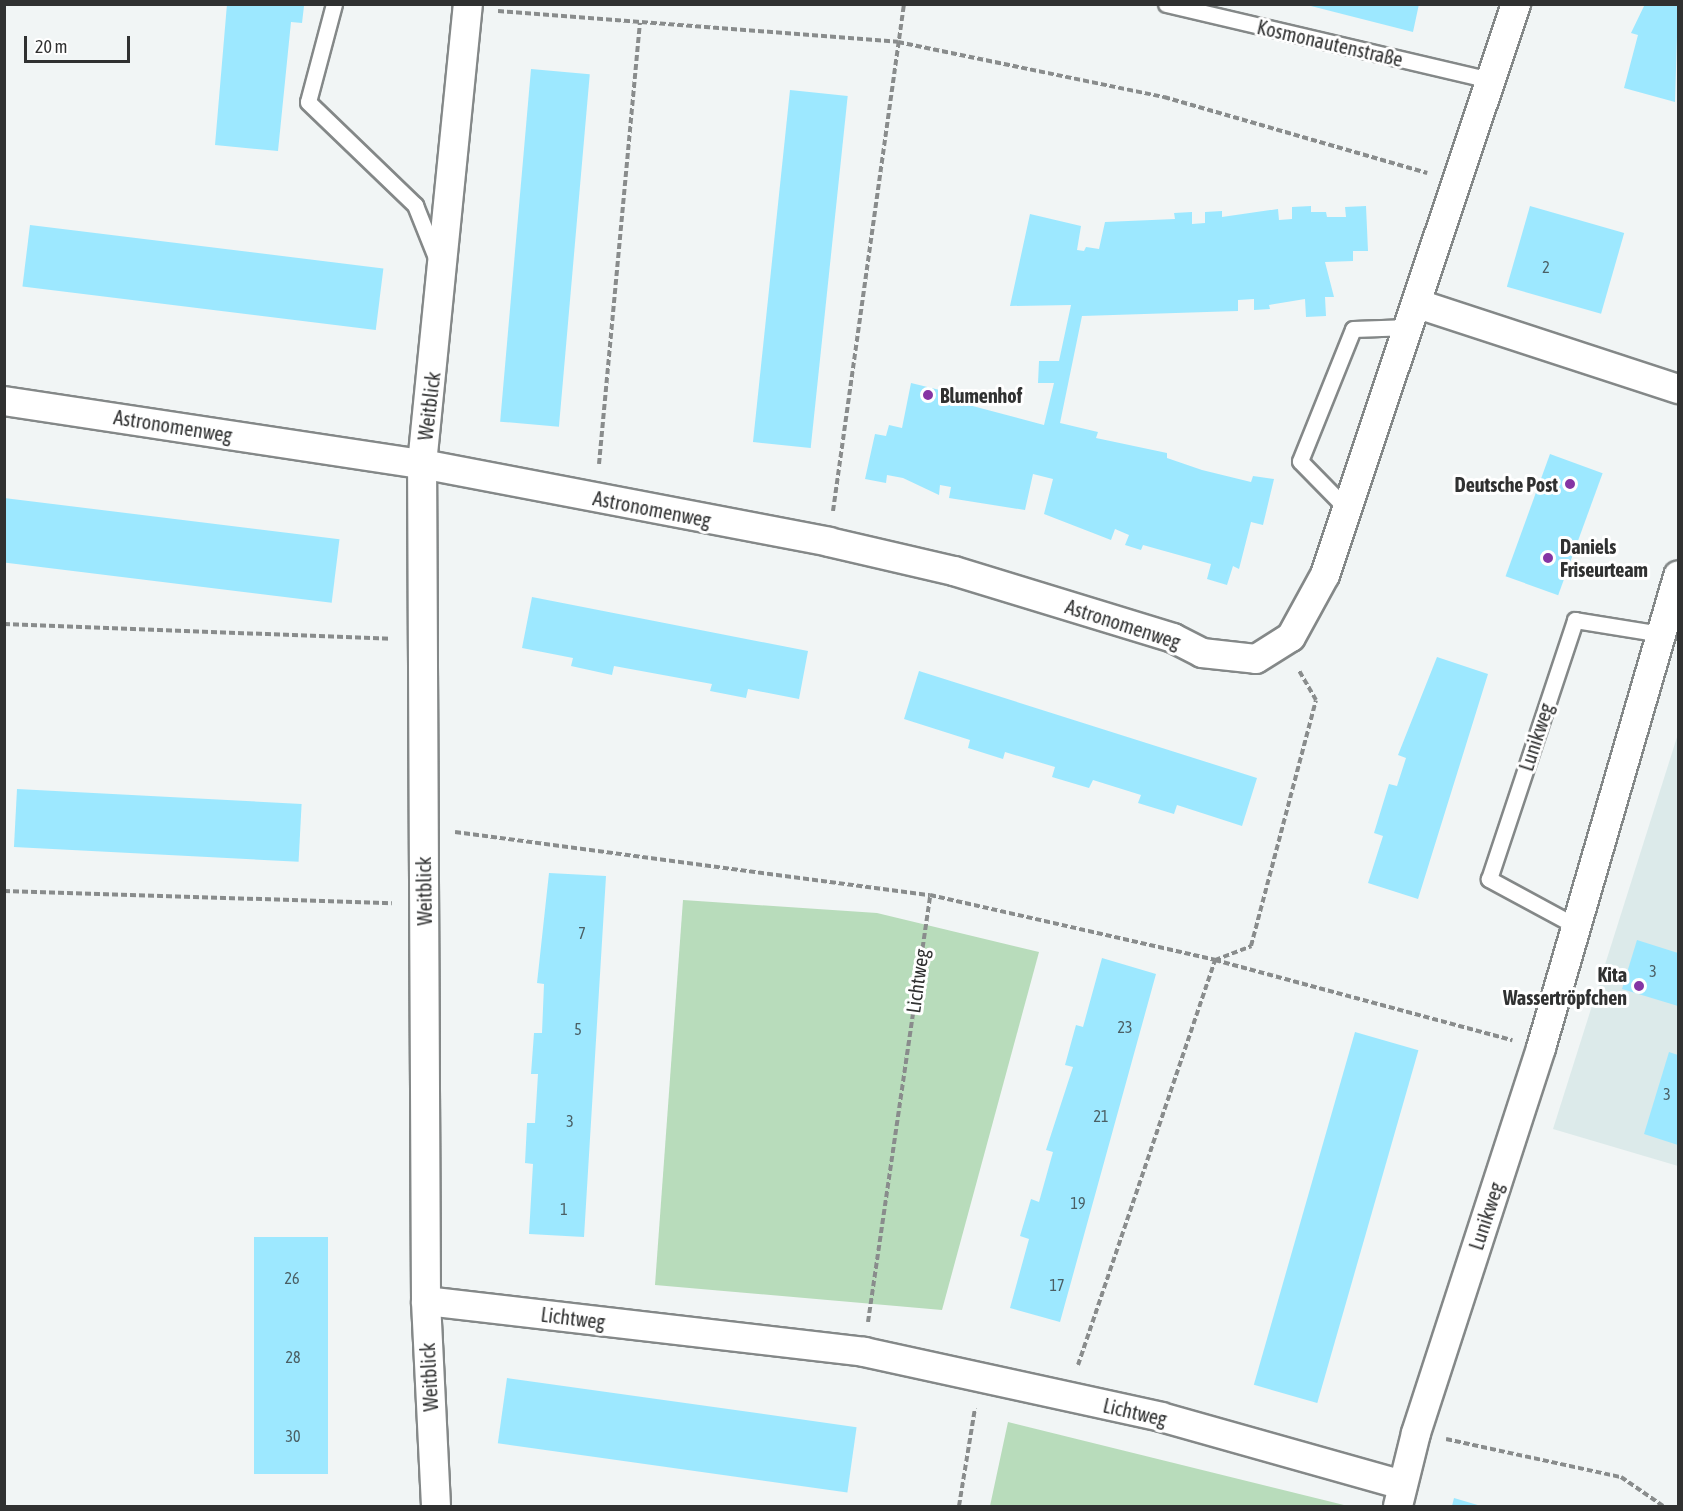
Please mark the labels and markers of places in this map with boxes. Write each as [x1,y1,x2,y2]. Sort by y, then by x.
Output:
place label: Blumenhof [940,383,1022,407]
marker: Blumenhof [921,388,935,402]
place label: Deutsche Post [1455,472,1558,496]
marker: Deutsche Post [1563,477,1577,491]
place label: Daniels Friseurteam [1560,534,1648,581]
marker: Daniels Friseurteam [1541,551,1555,565]
place label: Kita Wassertröpfchen [1503,963,1627,1010]
marker: Kita Wassertröpfchen [1632,979,1646,993]

